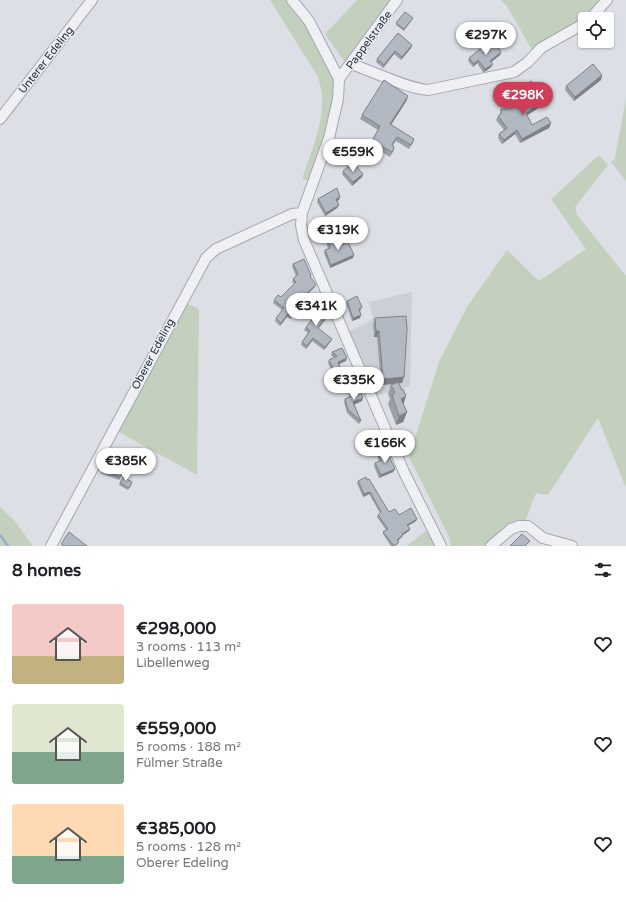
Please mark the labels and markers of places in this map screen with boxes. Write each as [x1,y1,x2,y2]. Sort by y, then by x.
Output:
pin: €297K [458,22,514,56]
pin: €298K [495,82,551,116]
pin: €559K [325,139,381,173]
pin: €319K [310,217,366,251]
pin: €341K [288,293,344,327]
pin: €335K [326,367,382,401]
pin: €166K [357,430,413,464]
pin: €385K [98,448,154,482]

